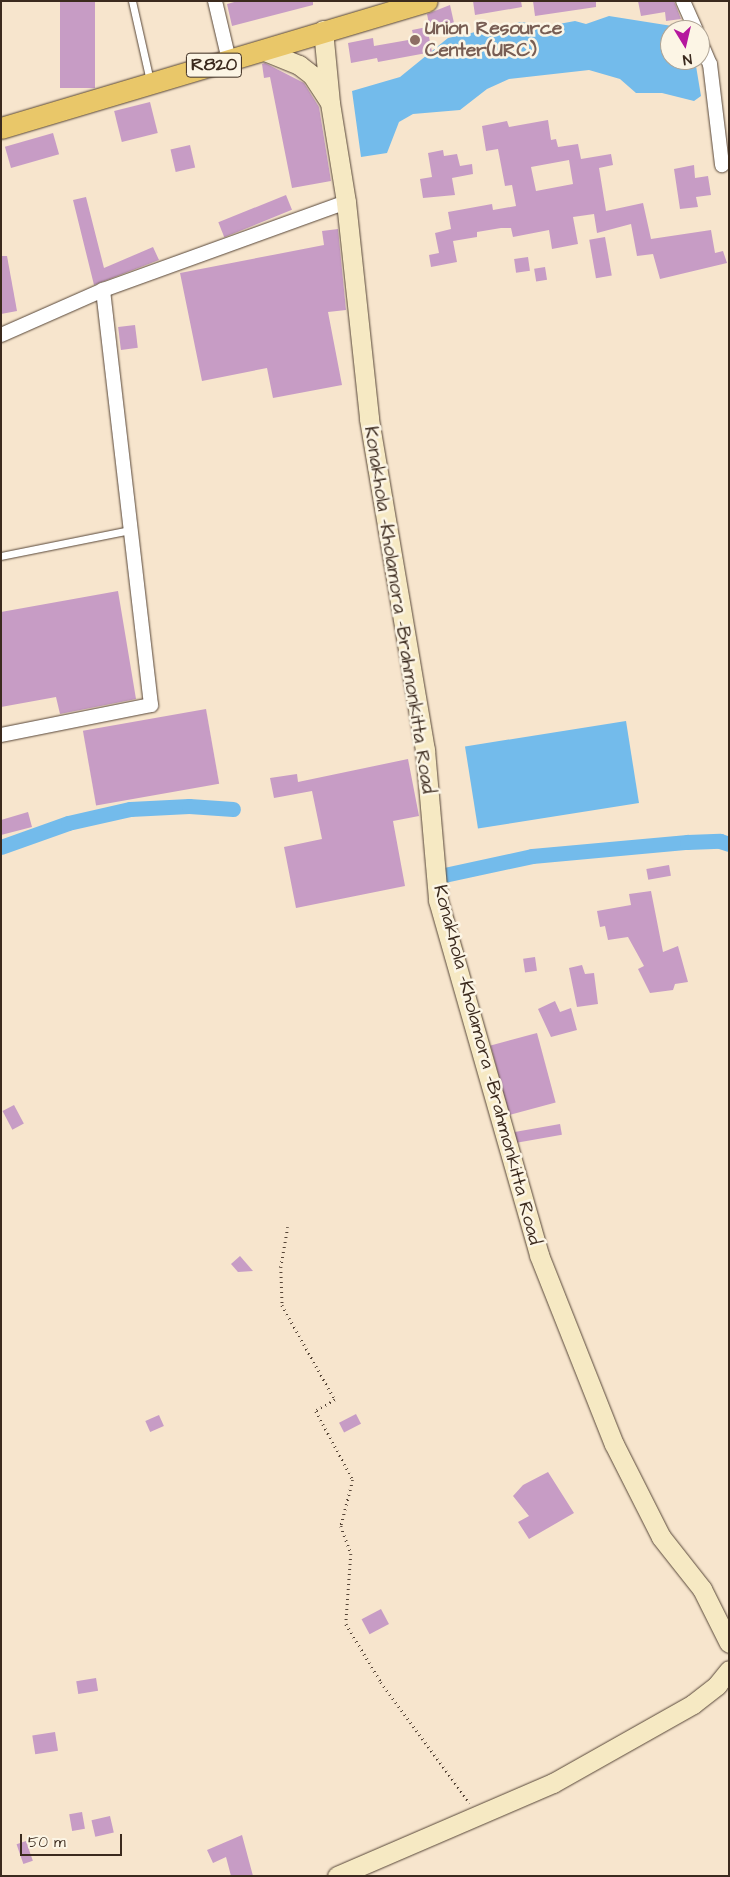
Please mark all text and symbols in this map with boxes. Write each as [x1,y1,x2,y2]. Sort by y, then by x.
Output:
place label: Union Resource Center(URC) [425,18,562,62]
north arrow [660,20,710,70]
marker: Union Resource Center(URC) [409,34,421,46]
text: N [681,48,693,69]
road number: R820 [185,50,243,80]
street label: Konakhola -Kholamora -Brahmonkitta Road [359,425,439,795]
street label: Konakhola -Kholamora -Brahmonkitta Road [428,883,546,1247]
scale bar [22,1824,125,1856]
text: 50 m [28,1832,66,1853]

